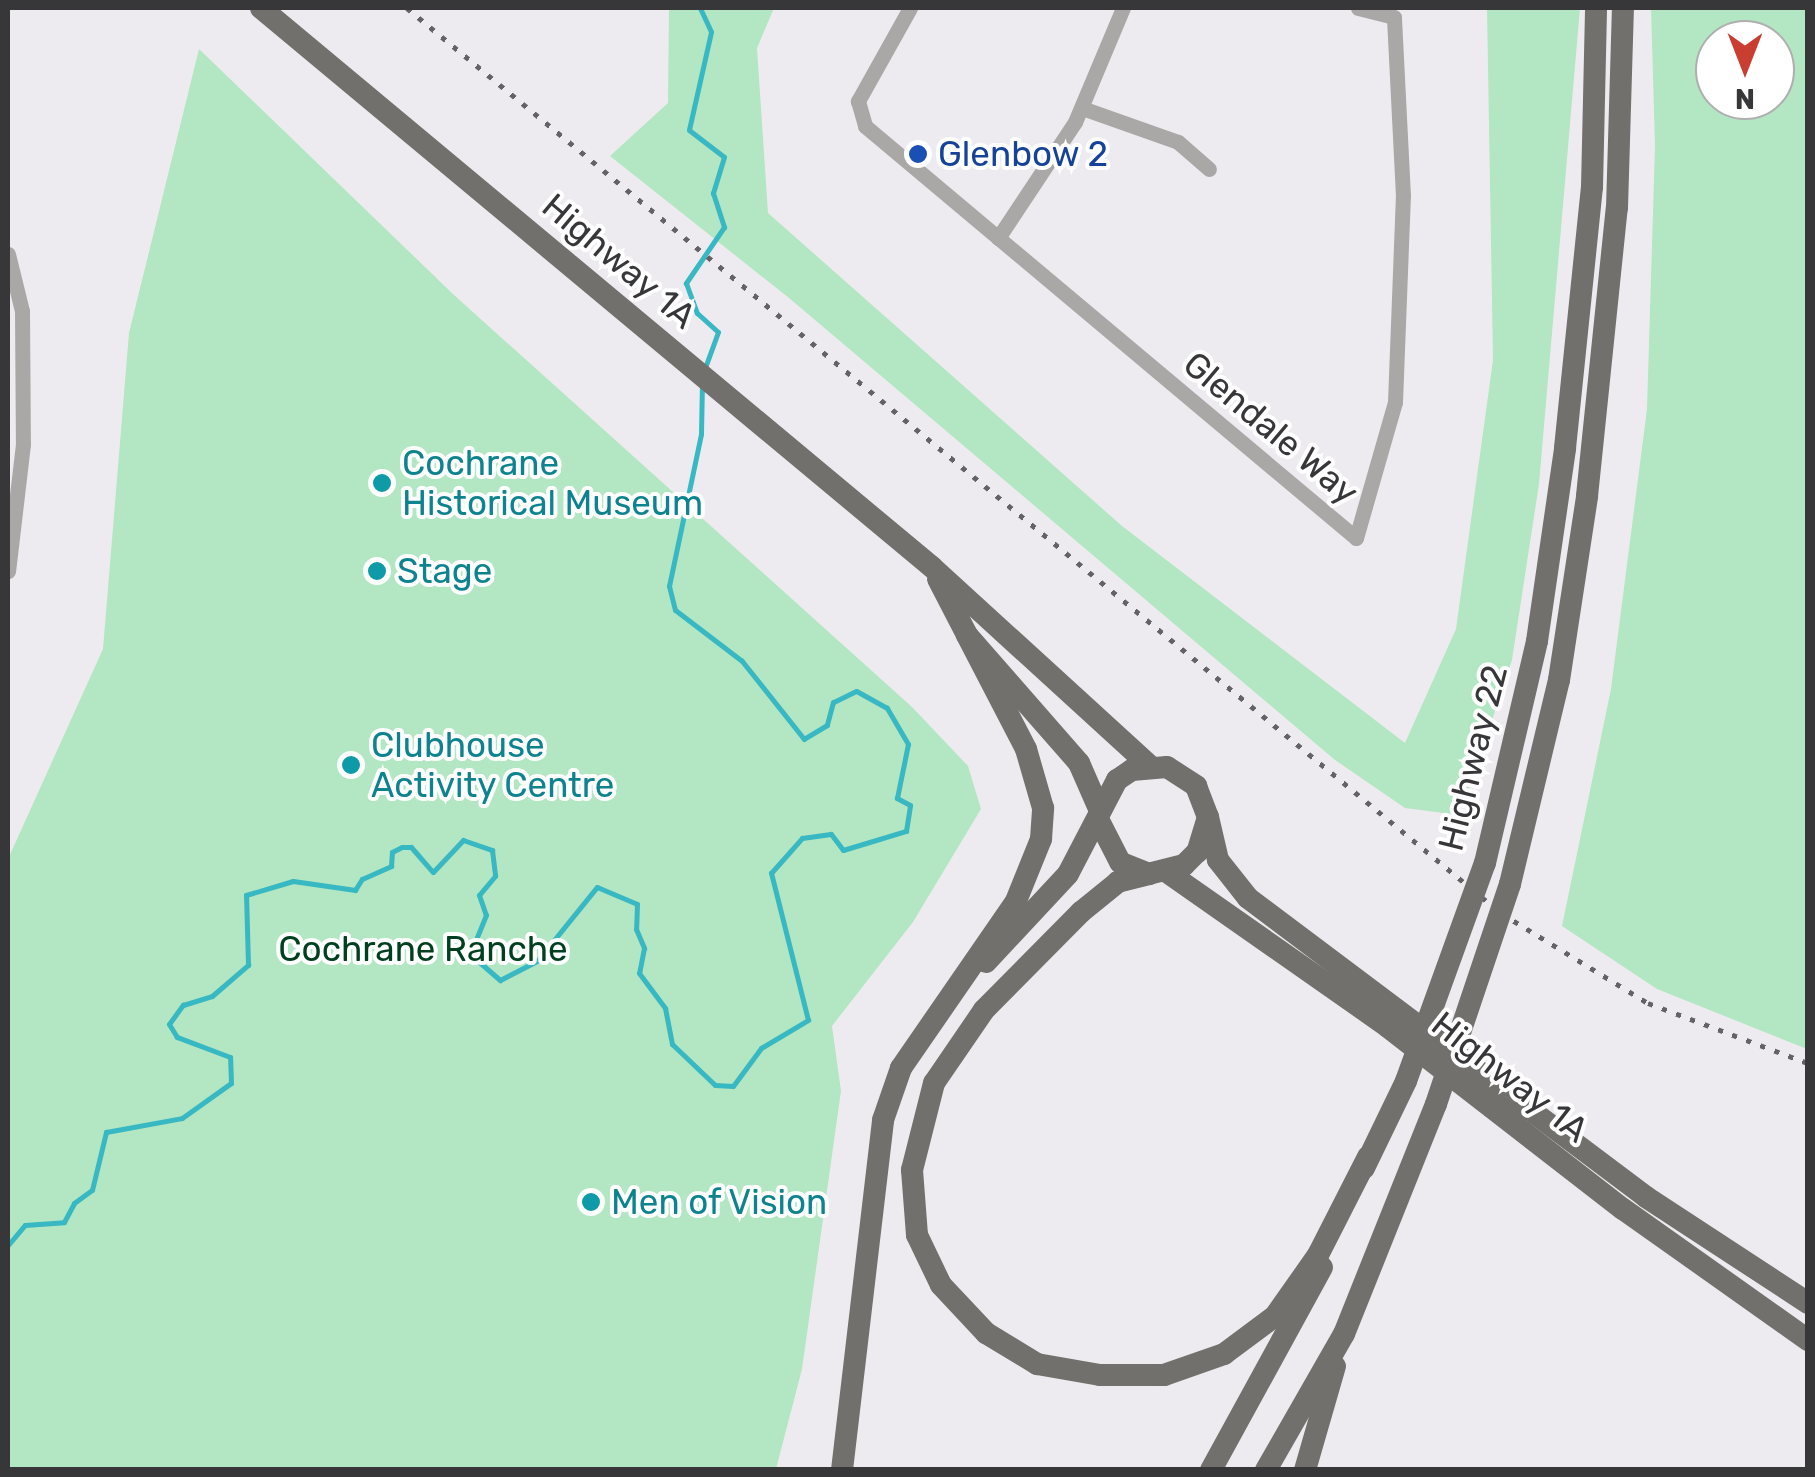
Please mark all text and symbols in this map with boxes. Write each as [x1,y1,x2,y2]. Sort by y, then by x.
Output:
north arrow [1695,20,1795,120]
text: N [1735,82,1755,115]
place label: Glenbow 2 [938,133,1109,175]
marker: Glenbow 2 [907,143,929,165]
street label: Highway 1A [533,184,705,338]
street label: Glendale Way [1175,343,1367,513]
place label: Cochrane Historical Museum [402,442,703,524]
marker: Cochrane Historical Museum [371,472,393,494]
place label: Stage [397,550,492,592]
marker: Stage [366,560,388,582]
street label: Highway 22 [1430,660,1516,856]
place label: Clubhouse Activity Centre [371,724,615,806]
marker: Clubhouse Activity Centre [340,754,362,776]
park label: Cochrane Ranche [278,928,568,970]
street label: Highway 1A [1423,1003,1597,1151]
place label: Men of Vision [611,1181,829,1223]
marker: Men of Vision [580,1191,602,1213]

